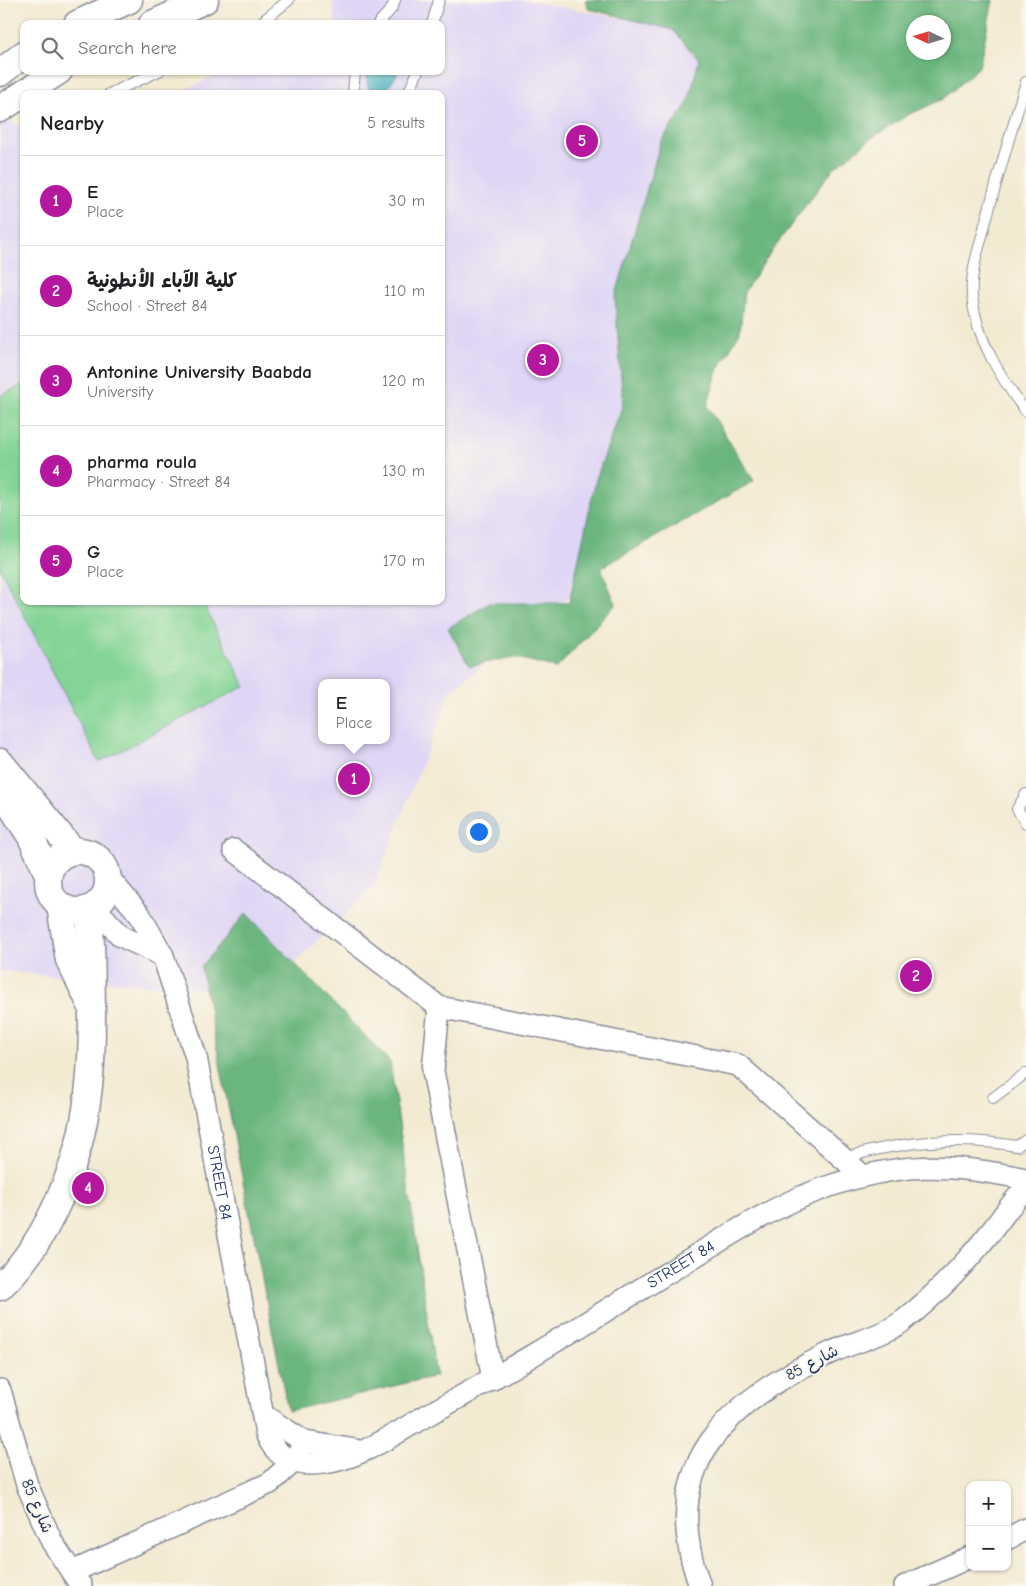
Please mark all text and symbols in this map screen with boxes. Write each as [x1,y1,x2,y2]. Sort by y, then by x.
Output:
north arrow [906,15,951,60]
search box [20,20,445,75]
icon: search [38,34,66,62]
text: Search here [78,37,177,59]
text: Nearby [40,111,104,135]
text: 5 results [367,114,425,132]
pin: 5 [566,122,598,160]
text: E [87,181,98,203]
text: 1 [53,192,59,210]
text: 30 m [389,192,425,210]
text: Place [87,203,123,221]
text: كلية الآباء الأنطونية [87,270,237,292]
text: 2 [52,282,60,300]
text: 110 m [384,282,425,300]
text: School · Street 84 [87,297,207,315]
pin: 3 [527,341,559,379]
text: Antonine University Baabda [87,361,312,383]
text: 3 [52,372,60,390]
text: 120 m [382,372,425,390]
text: University [87,383,153,401]
text: pharma roula [87,451,197,473]
text: 4 [52,462,60,480]
text: 130 m [382,462,425,480]
text: Pharmacy · Street 84 [87,473,230,491]
text: G [87,541,100,563]
text: 5 [52,552,60,570]
text: 170 m [383,552,425,570]
text: Place [87,563,123,581]
popup [318,679,390,744]
text: E [336,692,347,714]
text: Place [336,714,372,732]
pin: 1 [338,760,370,798]
your location [466,819,492,845]
pin: 2 [900,957,932,995]
street label: STREET 84 [204,1144,235,1221]
pin: 4 [72,1169,104,1207]
street label: STREET 84 [644,1237,718,1292]
street label: شارع 85 [783,1342,842,1386]
street label: شارع 85 [16,1476,56,1536]
map controls [966,1481,1011,1571]
button: + [966,1481,1011,1526]
button: − [966,1526,1011,1571]

